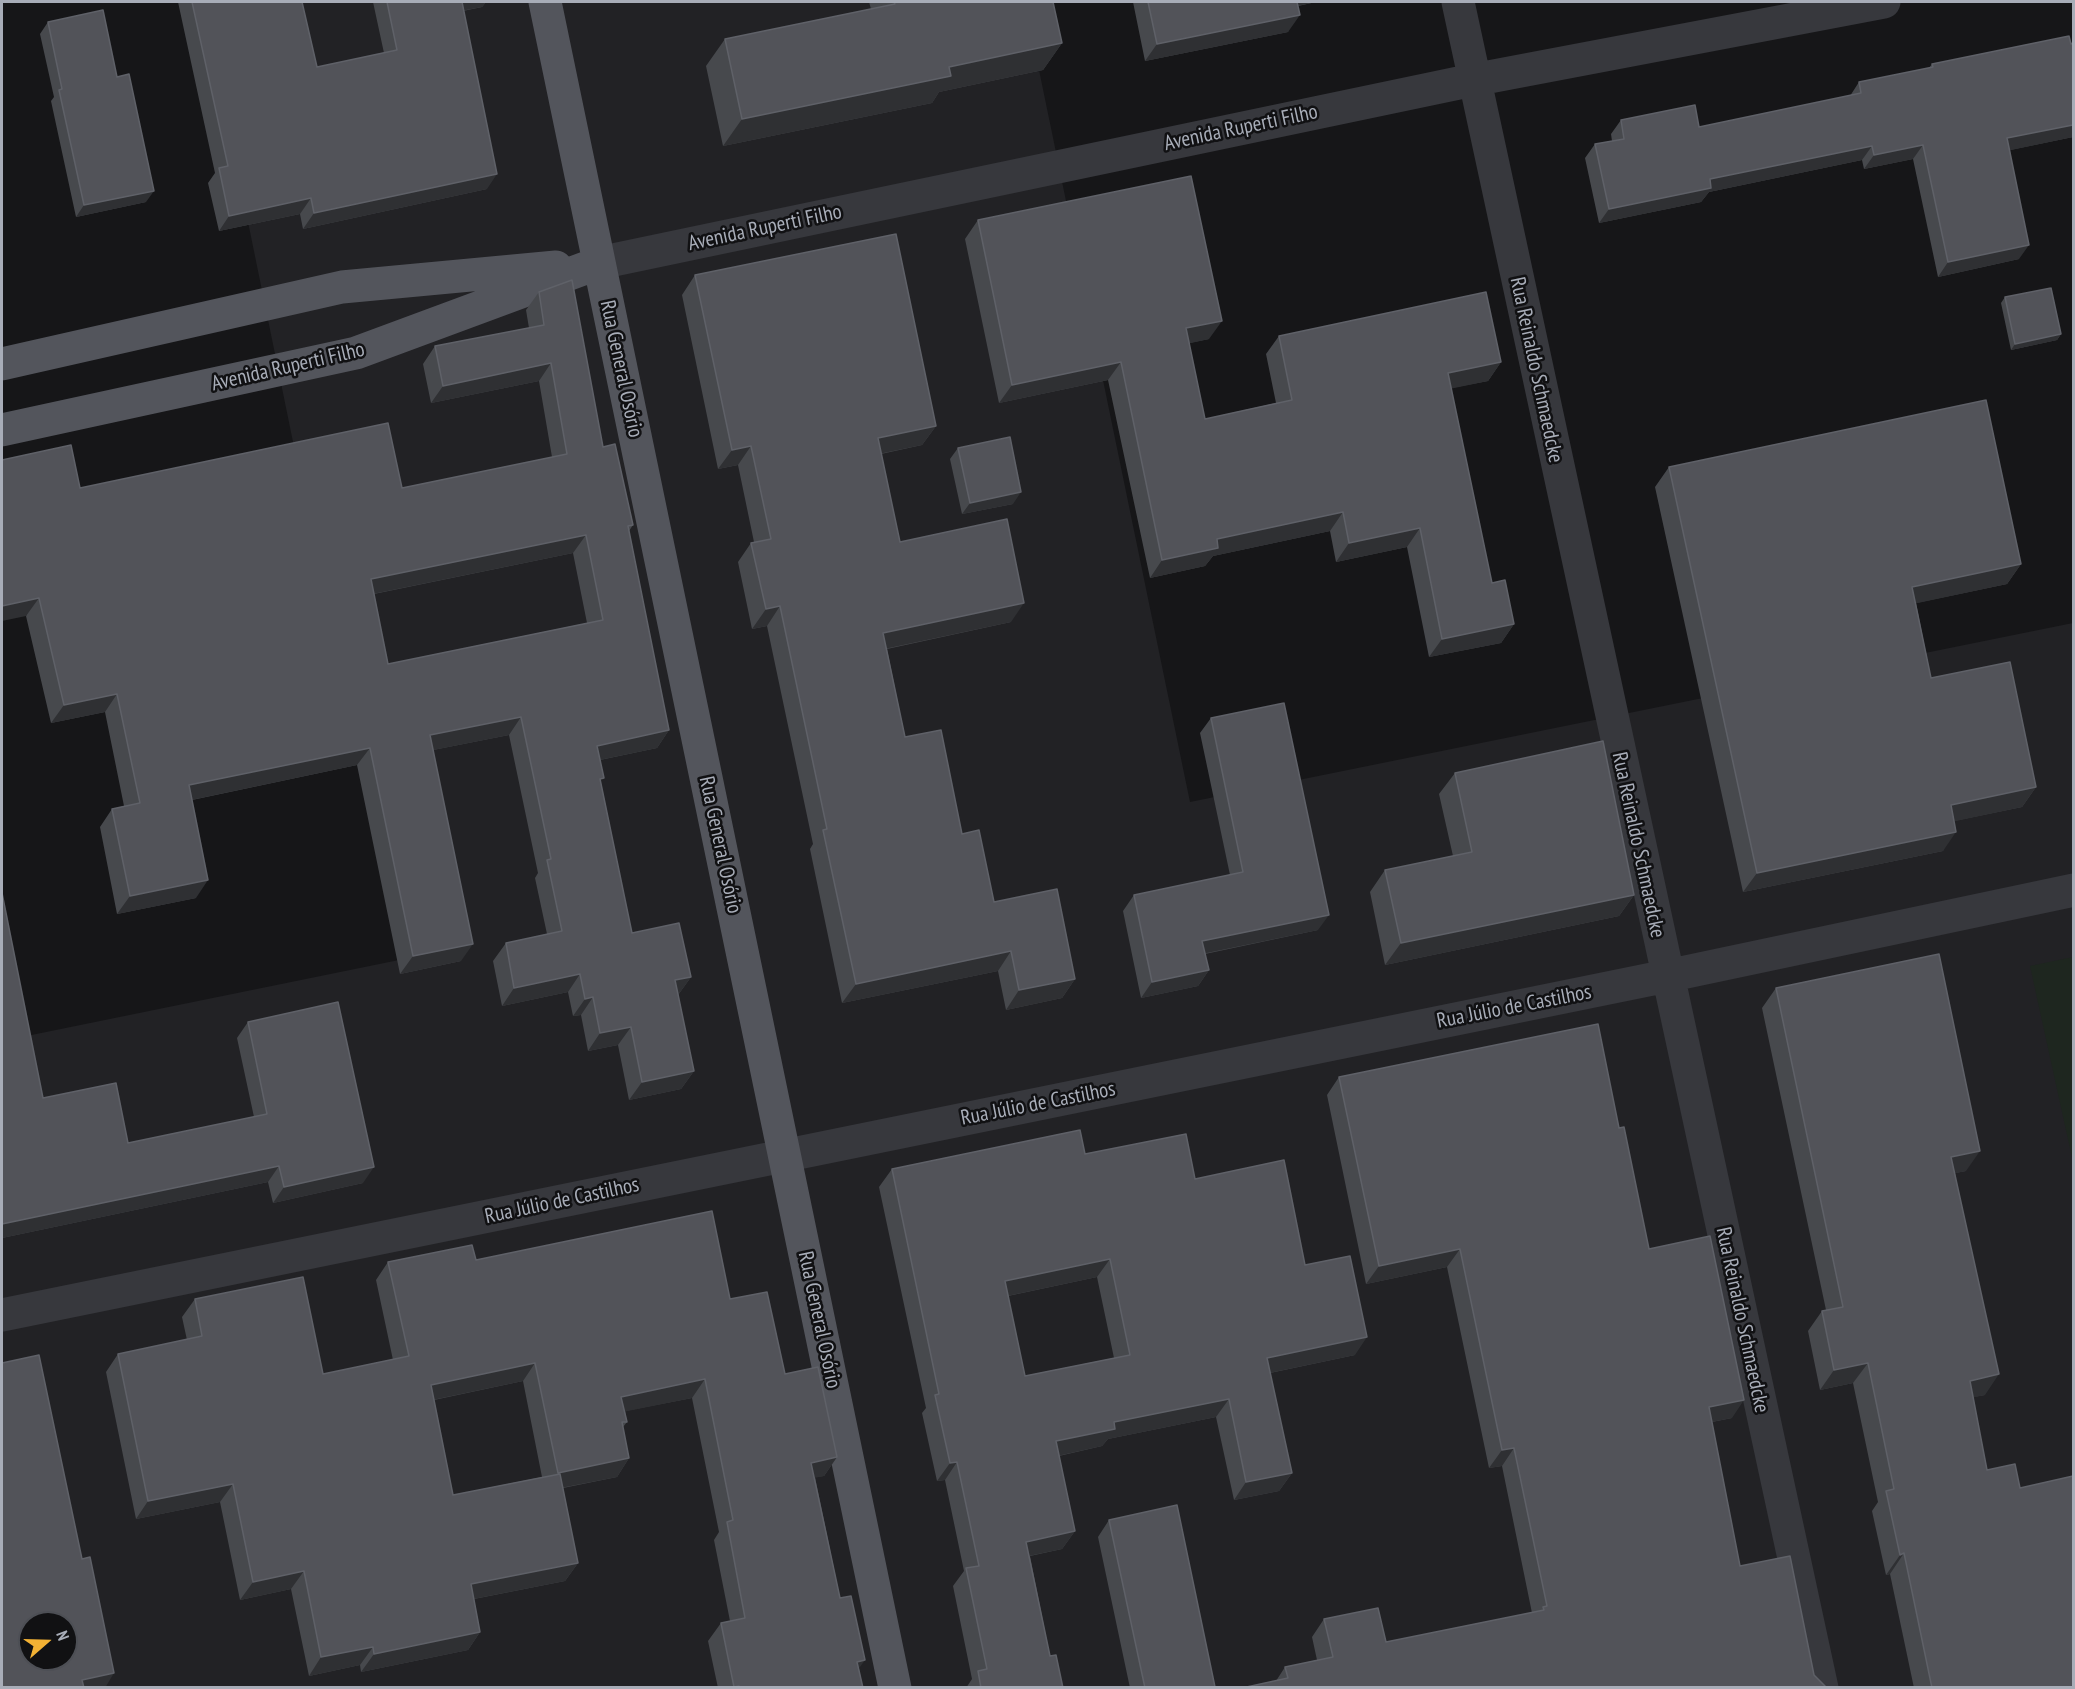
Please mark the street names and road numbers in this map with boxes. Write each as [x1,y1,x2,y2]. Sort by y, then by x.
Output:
street label: Avenida Ruperti Filho [1162,99,1320,157]
street label: Avenida Ruperti Filho [686,199,844,257]
street label: Rua Reinaldo Schmaedcke [1504,275,1568,465]
street label: Rua General Osório [594,298,648,440]
street label: Avenida Ruperti Filho [209,337,367,397]
street label: Rua Reinaldo Schmaedcke [1606,750,1670,940]
street label: Rua General Osório [693,774,747,916]
street label: Rua Júlio de Castilhos [1435,980,1593,1034]
street label: Rua Júlio de Castilhos [959,1077,1117,1131]
street label: Rua Júlio de Castilhos [483,1172,641,1230]
street label: Rua Reinaldo Schmaedcke [1710,1225,1774,1415]
street label: Rua General Osório [792,1249,846,1391]

